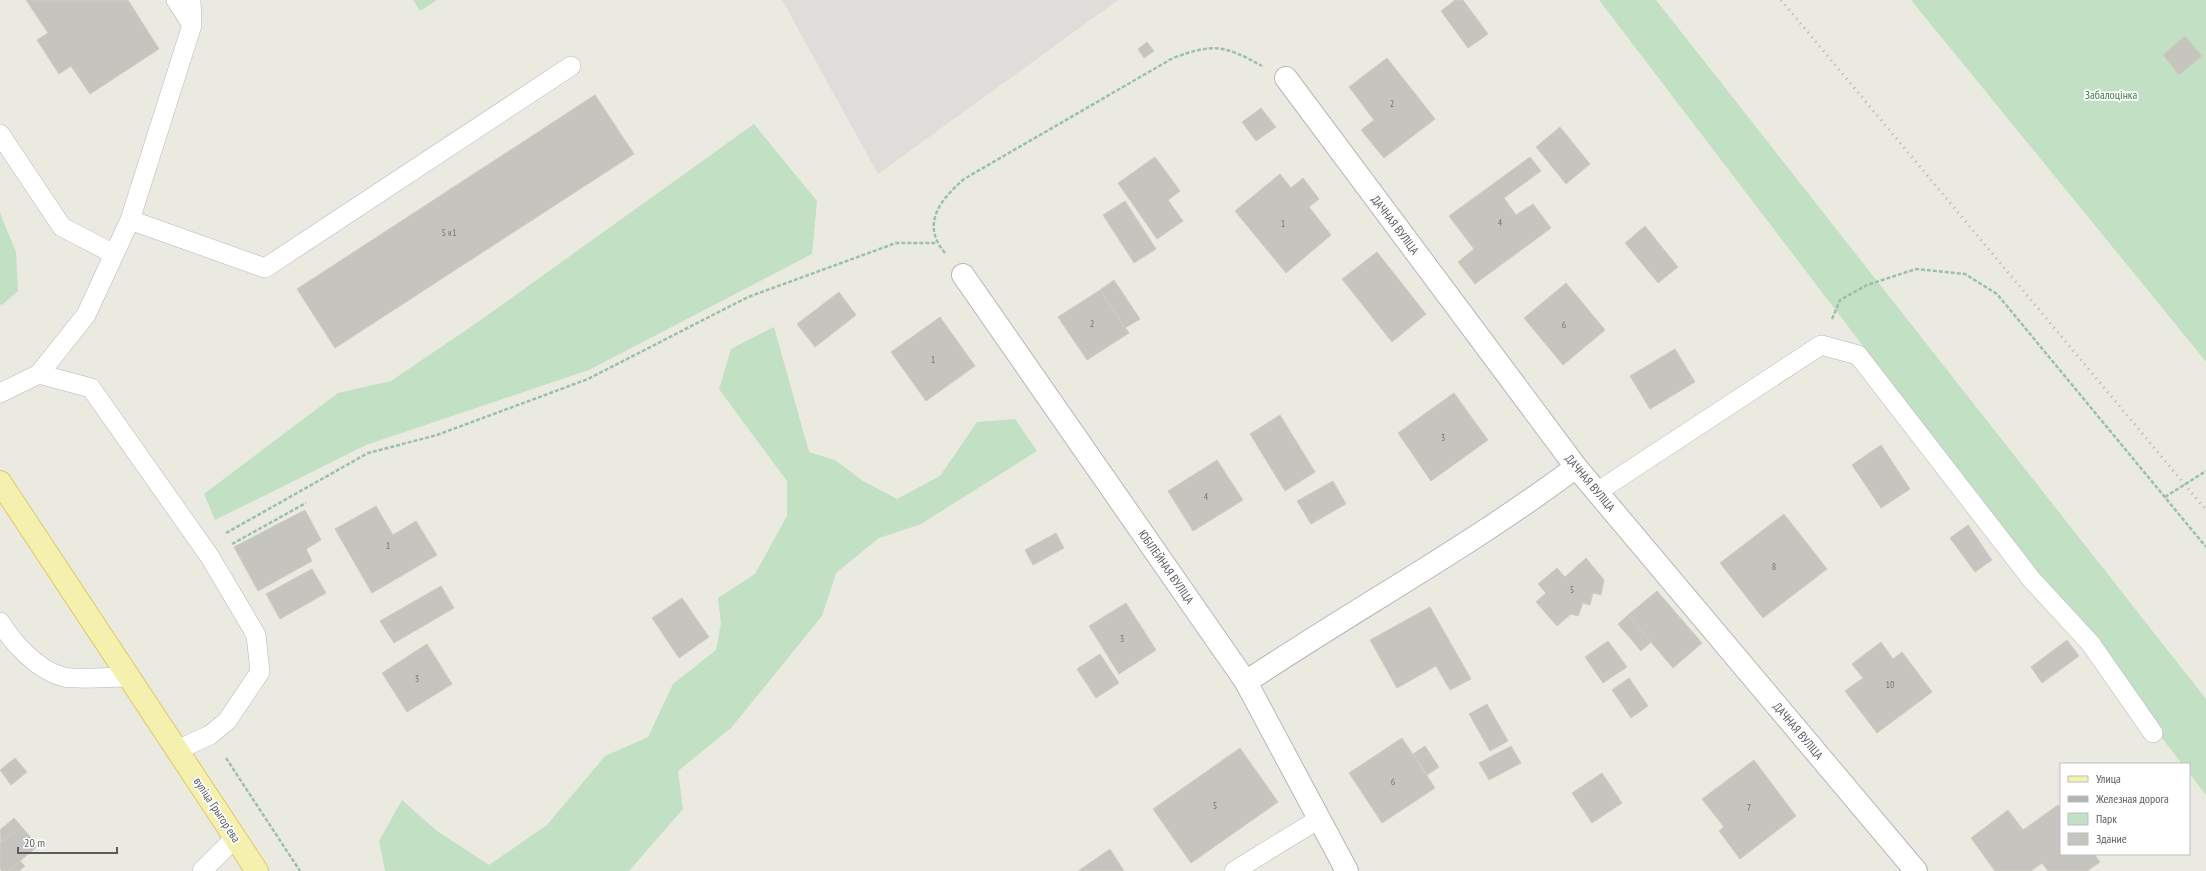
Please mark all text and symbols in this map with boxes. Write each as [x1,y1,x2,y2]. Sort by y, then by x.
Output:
park label: Забалоцінка [2085,87,2138,102]
house number: 2 [1390,97,1394,110]
street label: ДАЧНАЯ ВУЛІЦА [1368,192,1423,257]
house number: 4 [1498,216,1503,229]
house number: 1 [1281,217,1285,230]
house number: 5 к1 [442,226,457,239]
house number: 2 [1090,317,1094,330]
house number: 6 [1562,318,1567,331]
house number: 1 [931,353,935,366]
house number: 3 [1441,431,1445,444]
street label: ДАЧНАЯ ВУЛІЦА [1562,451,1619,515]
house number: 4 [1204,490,1209,503]
street label: ЮБІЛЕЙНАЯ ВУЛІЦА [1135,527,1198,607]
house number: 1 [386,539,390,552]
house number: 8 [1772,560,1776,573]
house number: 5 [1570,583,1574,596]
house number: 3 [1120,632,1124,645]
house number: 3 [415,672,419,685]
house number: 10 [1886,678,1895,691]
street label: ДАЧНАЯ ВУЛІЦА [1770,699,1827,763]
legend [2060,763,2190,855]
text: Улица [2096,771,2121,786]
street label: вуліца Грыгорʼева [191,774,244,845]
house number: 6 [1391,775,1396,788]
text: Железная дорога [2095,791,2169,806]
house number: 5 [1213,799,1217,812]
house number: 7 [1747,801,1751,814]
text: Парк [2096,811,2117,826]
scale bar [18,829,117,855]
text: Здание [2096,831,2127,846]
text: 20 m [24,835,45,850]

